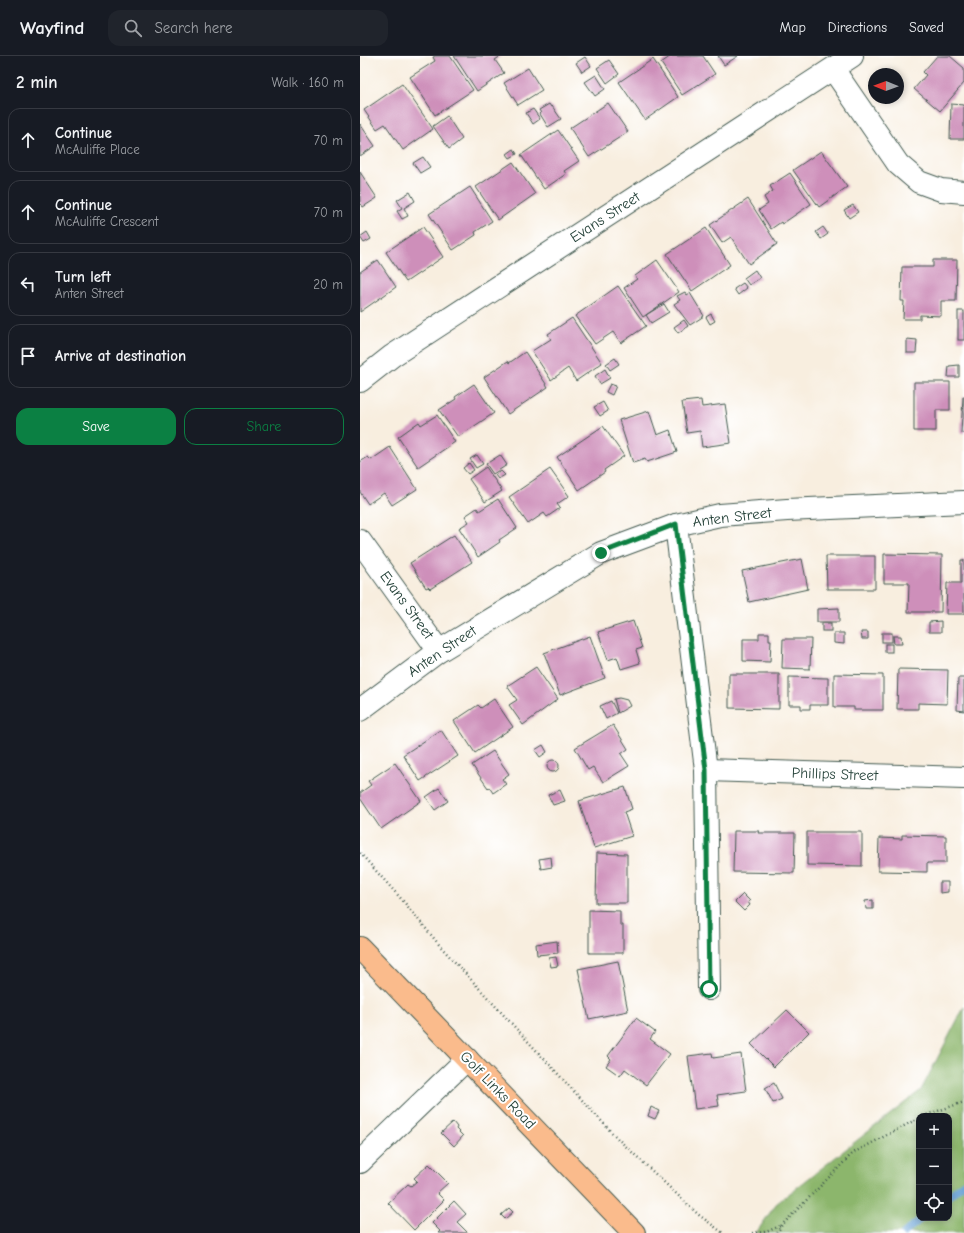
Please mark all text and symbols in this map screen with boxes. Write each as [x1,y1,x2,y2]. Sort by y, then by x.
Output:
search box [108,10,388,46]
text: Wayfind [20,17,84,39]
icon: search [122,17,144,39]
text: Search here [154,19,233,37]
text: Map [779,19,806,36]
text: Directions [828,19,887,36]
text: Saved [909,19,944,36]
north arrow [868,68,904,104]
text: 2 min [16,73,57,92]
text: Walk · 160 m [272,75,344,90]
text: Continue [55,124,112,142]
icon: ahead [17,129,39,151]
text: 70 m [314,133,343,148]
text: McAuliffe Place [55,142,140,157]
street label: Evans Street [567,187,644,246]
text: Continue [55,196,112,214]
icon: ahead [17,201,39,223]
text: 70 m [314,205,343,220]
text: McAuliffe Crescent [55,214,159,229]
text: Turn left [55,268,111,286]
icon: left [17,273,39,295]
text: 20 m [313,277,343,292]
text: Anten Street [55,286,124,301]
icon: arrive [17,345,39,367]
text: Arrive at destination [55,347,186,365]
button: Save [16,408,176,445]
button: Share [184,408,344,445]
street label: Anten Street [692,503,773,531]
route end [592,544,610,562]
street label: Evans Street [376,567,438,643]
street label: Anten Street [404,621,480,681]
street label: Phillips Street [791,763,879,785]
route start [700,980,718,998]
street label: Golf Links Road [456,1047,540,1133]
map controls [916,1113,952,1221]
button: + [916,1113,952,1149]
button: − [916,1149,952,1185]
button: locate [916,1185,952,1221]

